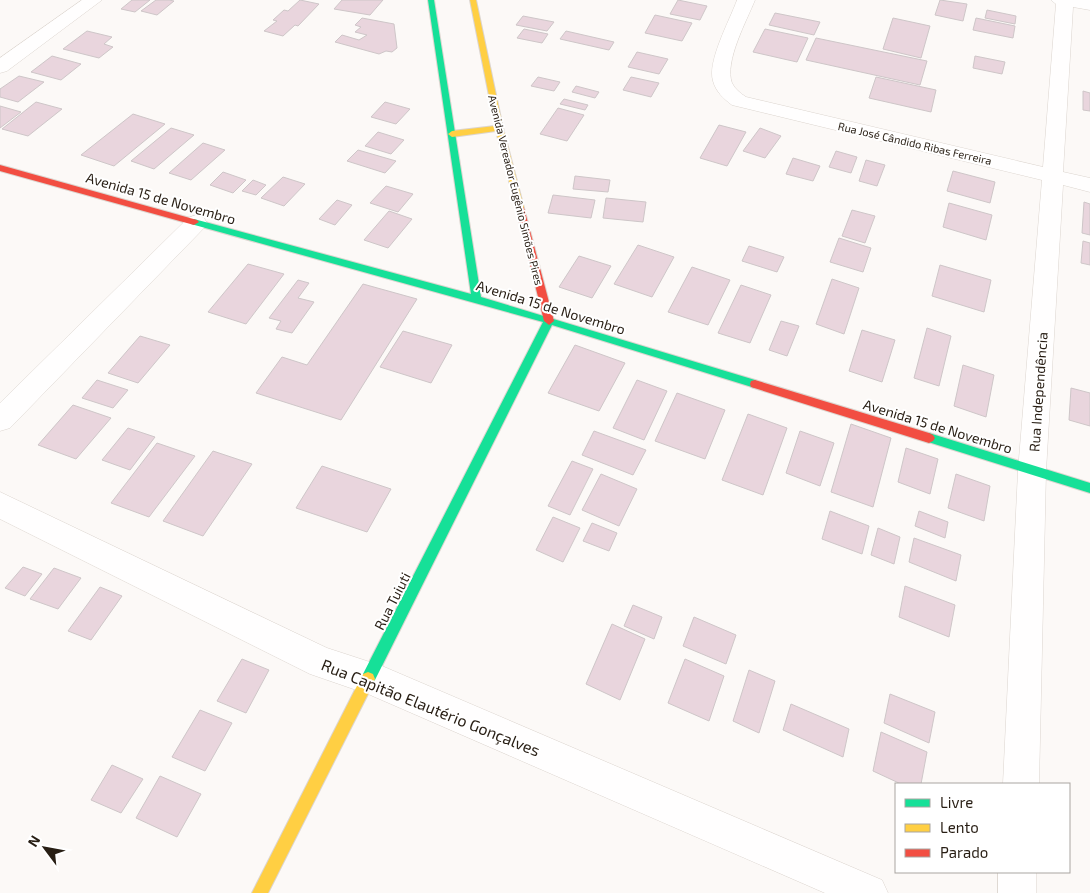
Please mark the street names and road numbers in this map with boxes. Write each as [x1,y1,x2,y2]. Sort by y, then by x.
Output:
street label: Avenida Vereador Eugênio Simões Pires [486,94,546,287]
street label: Rua José Cândido Ribas Ferreira [837,119,993,167]
street label: Avenida 15 de Novembro [84,168,238,228]
street label: Avenida 15 de Novembro [474,276,628,338]
street label: Rua Independência [1025,331,1051,453]
street label: Avenida 15 de Novembro [861,395,1015,457]
street label: Rua Tuiuti [370,569,414,633]
street label: Rua Capitão Elautério Gonçalves [319,654,543,761]

